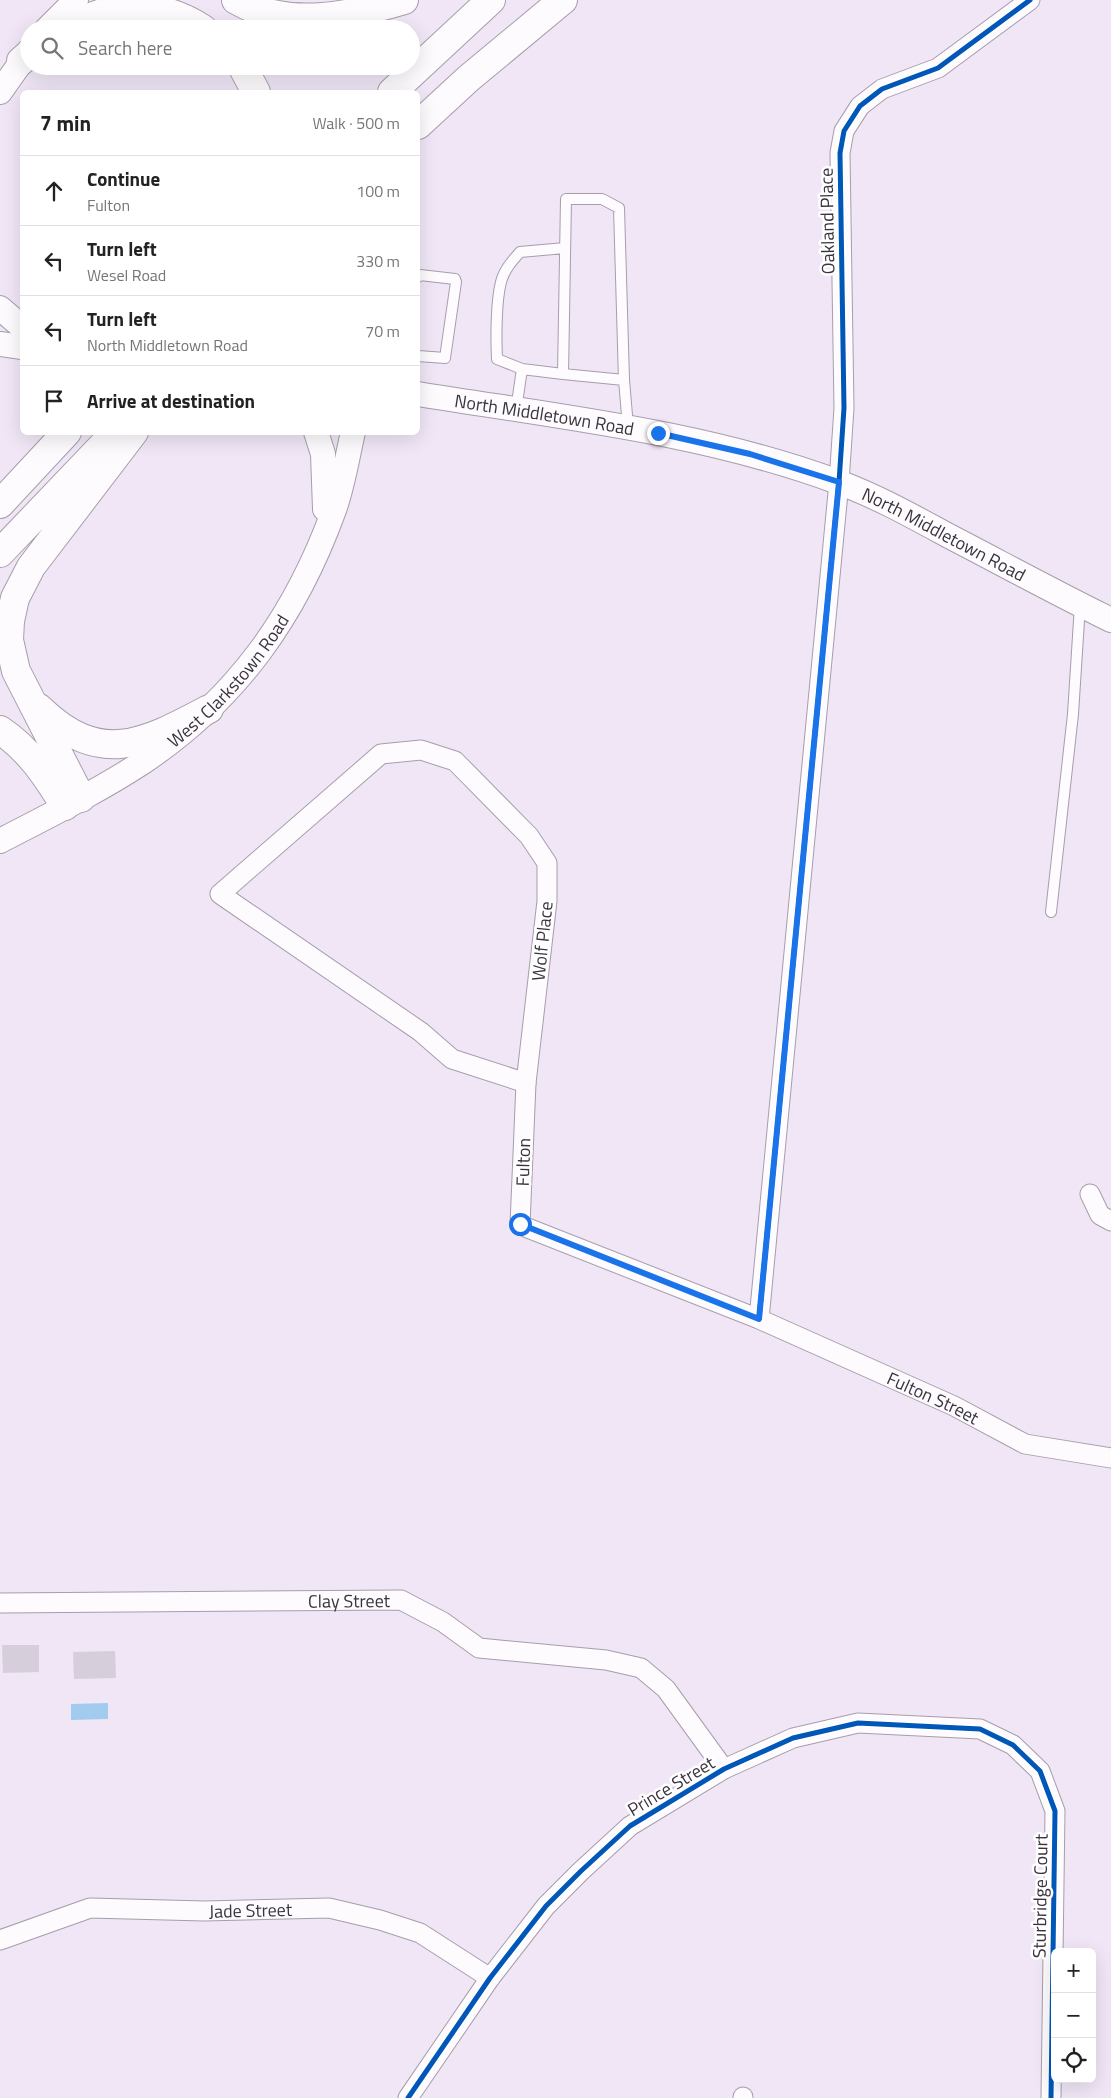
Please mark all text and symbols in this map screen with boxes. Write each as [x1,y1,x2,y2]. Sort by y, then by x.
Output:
search box [20,20,420,75]
text: Search here [78,33,172,62]
icon: search [38,34,66,62]
text: 7 min [40,107,91,139]
text: Walk · 500 m [312,111,400,135]
text: Continue [87,164,160,193]
street label: Oakland Place [813,168,841,274]
icon: ahead [40,177,68,205]
text: 100 m [356,179,400,203]
text: Fulton [87,193,130,217]
text: Turn left [87,234,157,263]
icon: left [40,247,68,275]
text: 330 m [356,249,400,273]
text: Wesel Road [87,263,166,287]
text: Turn left [87,304,157,333]
icon: left [40,317,68,345]
text: 70 m [365,319,400,343]
text: North Middletown Road [87,333,248,357]
text: Arrive at destination [87,386,255,415]
icon: arrive [40,387,68,415]
street label: North Middletown Road [453,387,636,442]
route end [647,422,670,445]
street label: North Middletown Road [858,480,1031,588]
street label: West Clarkstown Road [161,609,295,754]
street label: Wolf Place [524,900,560,982]
street label: Fulton [509,1137,537,1187]
route start [509,1213,532,1236]
street label: Fulton Street [883,1364,985,1431]
street label: Clay Street [308,1587,391,1614]
street label: Prince Street [622,1749,720,1823]
street label: Sturbridge Court [1025,1833,1055,1958]
street label: Jade Street [208,1895,293,1924]
map controls [1051,1948,1096,2083]
button: + [1051,1948,1096,1993]
button: − [1051,1993,1096,2038]
button: locate [1051,2038,1096,2083]

